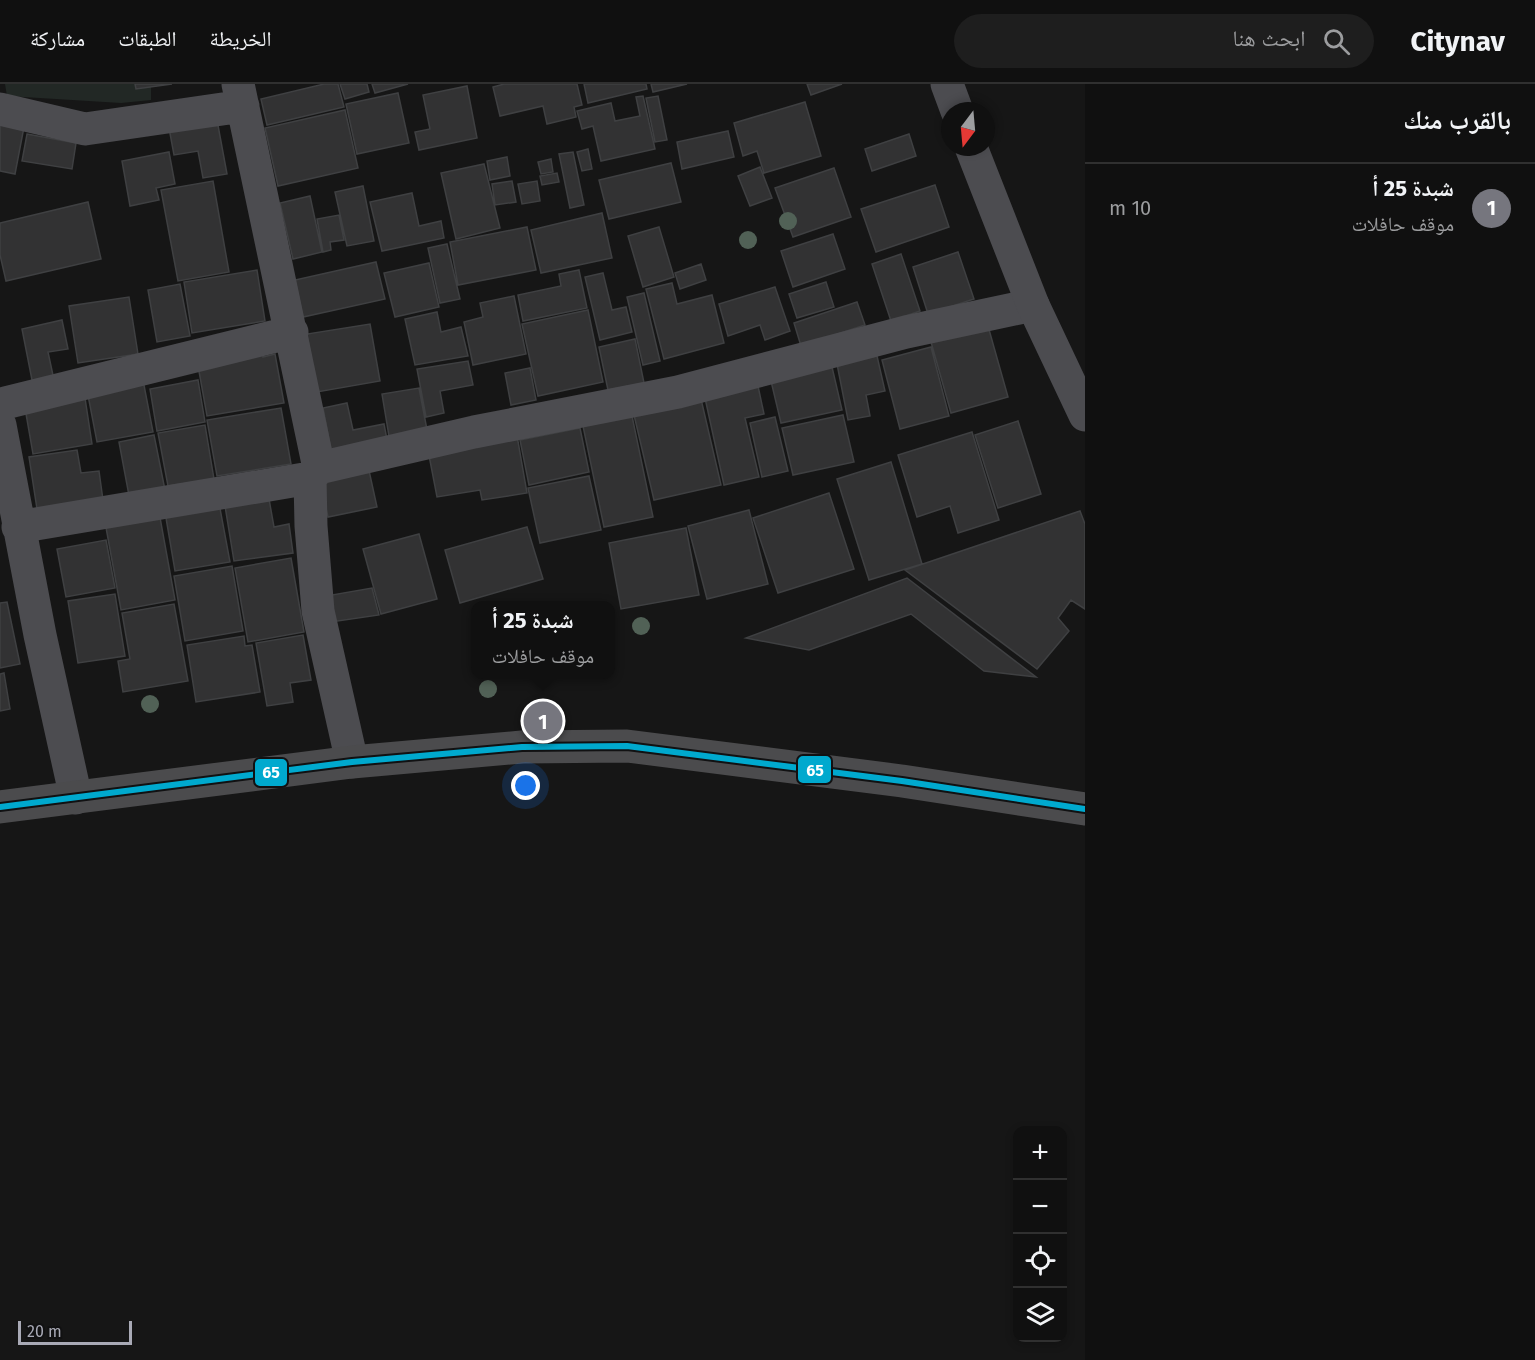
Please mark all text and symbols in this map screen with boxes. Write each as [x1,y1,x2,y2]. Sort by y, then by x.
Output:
search box [954,14,1374,68]
text: ابحث هنا [1232,25,1305,52]
icon: search [1320,25,1353,58]
text: Citynav [1410,25,1505,58]
text: مشاركة [30,26,85,52]
text: الطبقات [118,26,177,52]
text: الخريطة [210,26,271,52]
north arrow [941,102,995,156]
text: بالقرب منك [1403,105,1511,136]
text: شبدة 25 أ [1372,175,1454,202]
text: 10 m [1109,196,1151,220]
text: 1 [1487,196,1496,220]
text: موقف حافلات [1352,212,1454,236]
popup [471,601,615,679]
text: شبدة 25 أ [492,607,574,634]
text: موقف حافلات [492,644,594,668]
pin: 1 [524,698,562,744]
line badge: 65 [797,755,832,784]
line badge: 65 [254,758,288,787]
text: 65 [806,761,824,780]
text: 65 [262,763,280,782]
your location [511,771,540,800]
map controls [1013,1126,1067,1342]
button: + [1013,1126,1067,1180]
button: − [1013,1180,1067,1234]
button: locate [1013,1234,1067,1288]
button: layers [1013,1288,1067,1342]
scale bar [18,1318,132,1346]
text: 20 m [27,1322,62,1341]

